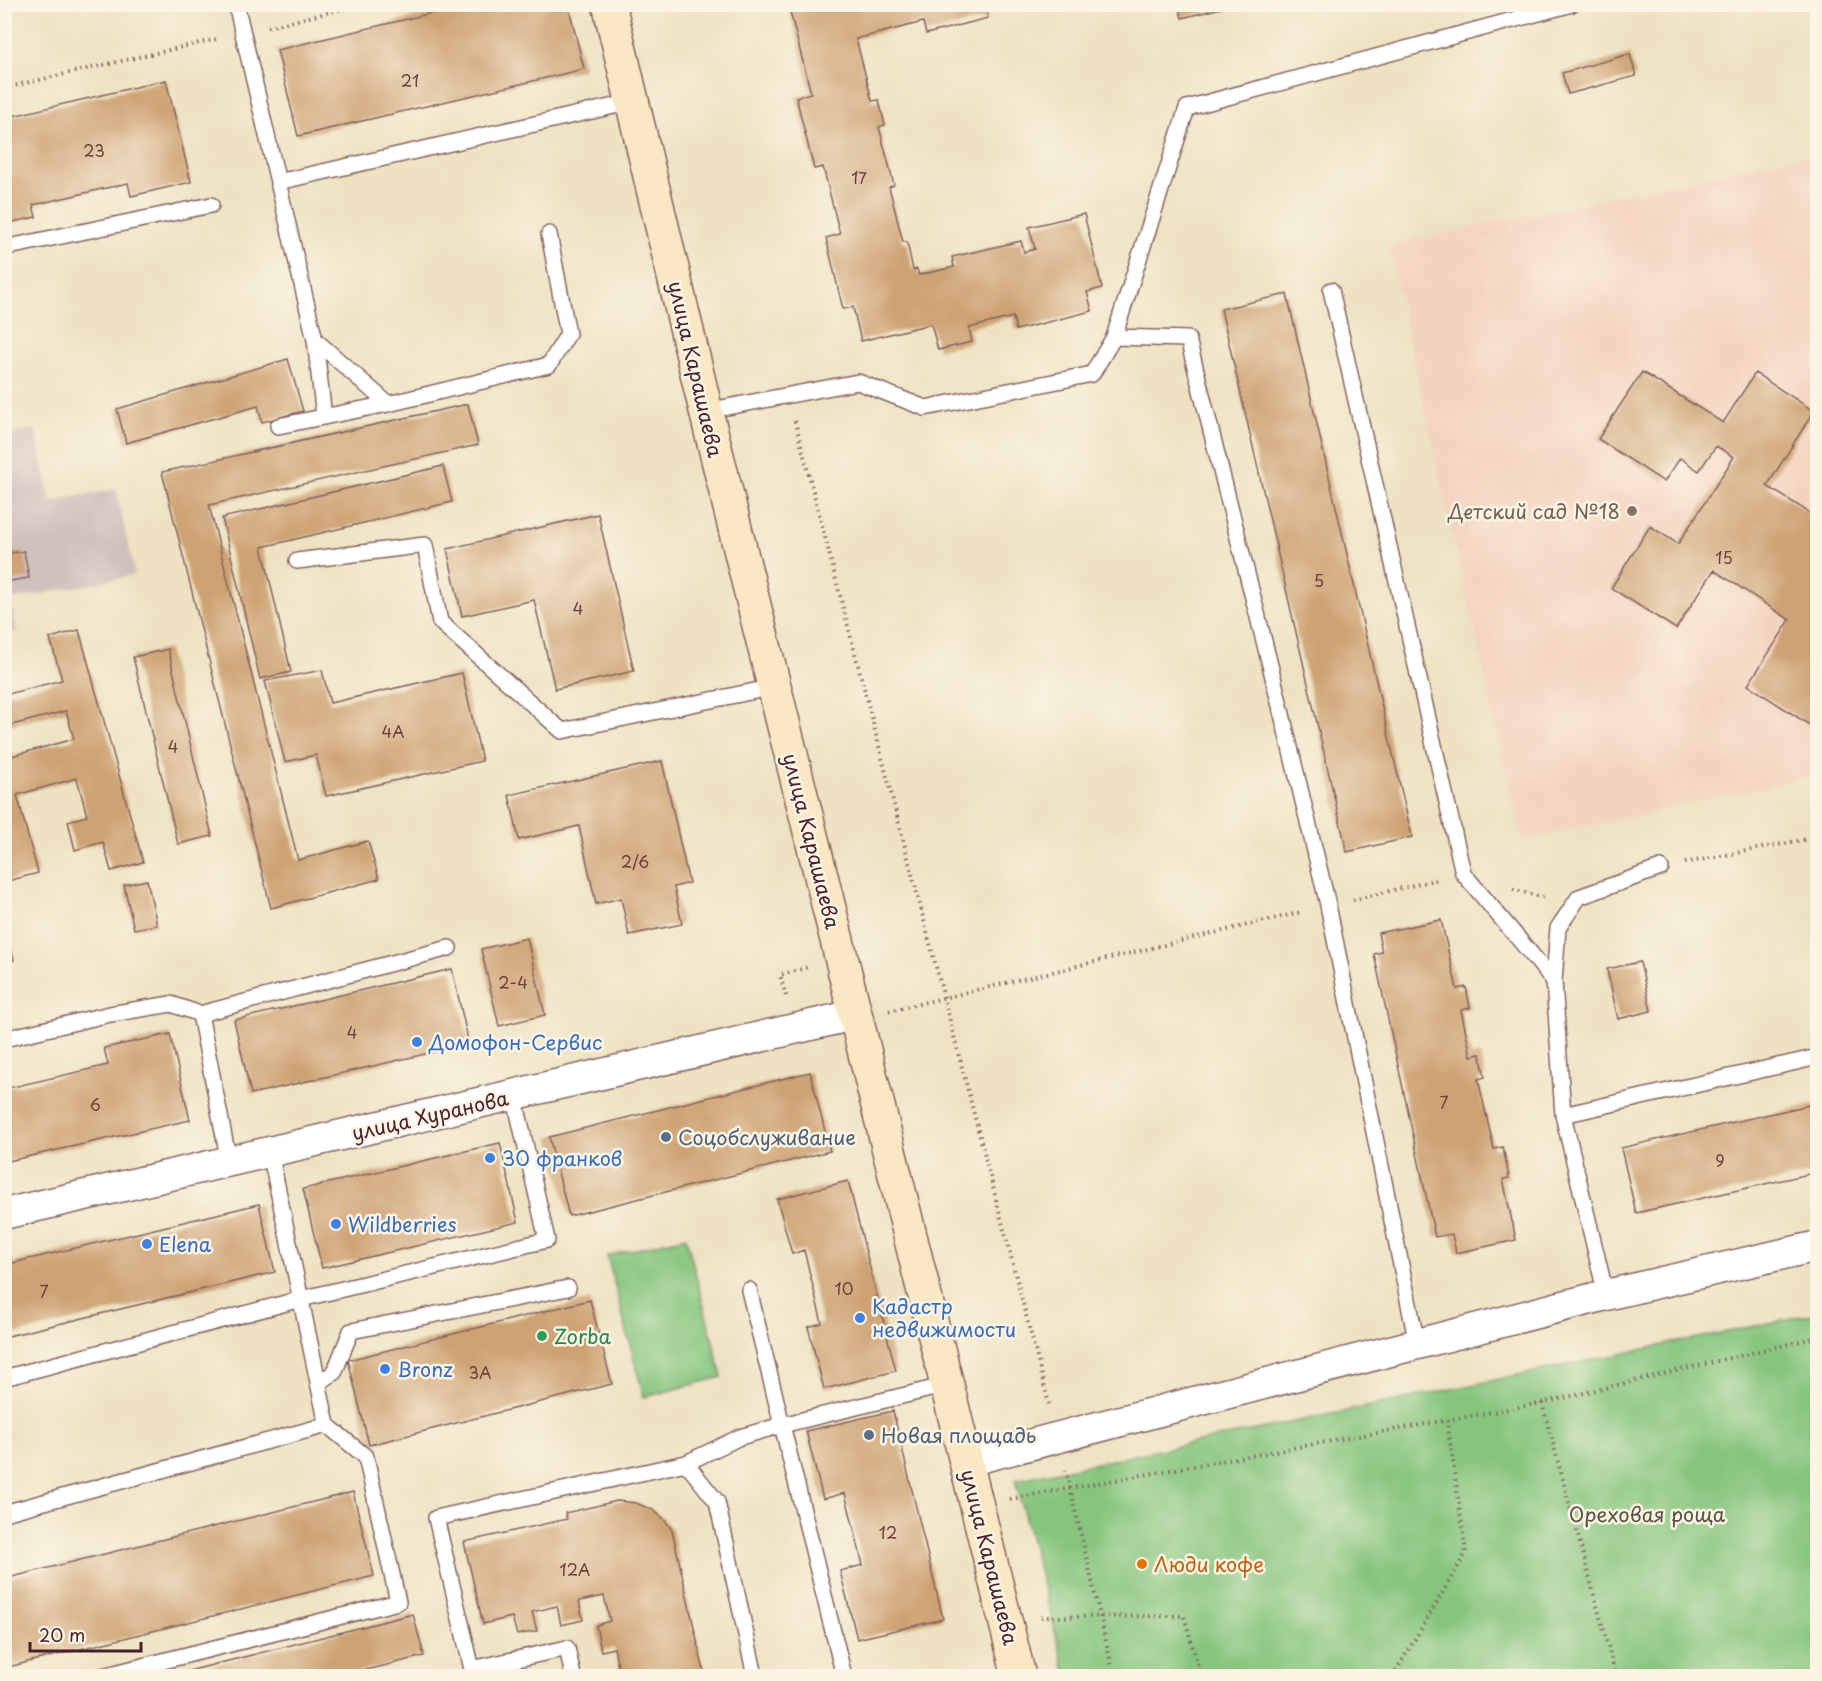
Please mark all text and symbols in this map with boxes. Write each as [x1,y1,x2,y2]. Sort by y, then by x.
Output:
house number: 21 [401,68,419,92]
house number: 23 [83,138,105,162]
house number: 17 [851,165,867,189]
street label: улица Карашаева [661,278,731,461]
place label: Детский сад №18 [1447,496,1620,526]
marker: Детский сад №18 [1625,504,1639,518]
house number: 15 [1715,545,1733,569]
house number: 5 [1314,568,1324,592]
house number: 4 [573,596,583,620]
house number: 4А [382,719,404,743]
house number: 4 [168,734,178,758]
street label: улица Карашаева [776,750,848,933]
house number: 2/6 [621,849,649,873]
house number: 2-4 [498,970,528,994]
house number: 4 [347,1020,357,1044]
place label: Домофон-Сервис [428,1027,602,1057]
marker: Домофон-Сервис [410,1035,424,1049]
street label: улица Хуранова [349,1082,512,1148]
house number: 7 [1439,1090,1449,1114]
house number: 6 [89,1092,101,1116]
place label: Соцобслуживание [678,1122,856,1152]
marker: Соцобслуживание [659,1130,673,1144]
place label: 30 франков [502,1143,622,1173]
house number: 9 [1715,1148,1725,1172]
marker: 30 франков [483,1151,497,1165]
place label: Wildberries [348,1209,457,1239]
marker: Wildberries [329,1217,343,1231]
place label: Elena [159,1229,212,1259]
marker: Elena [140,1237,154,1251]
house number: 10 [835,1276,853,1300]
house number: 7 [39,1279,49,1303]
place label: Кадастр недвижимости [872,1291,1016,1344]
marker: Кадастр недвижимости [853,1311,867,1325]
place label: Zorba [554,1321,612,1351]
marker: Zorba [535,1329,549,1343]
place label: Bronz [397,1354,453,1384]
house number: 3А [469,1360,491,1384]
marker: Bronz [378,1362,392,1376]
place label: Новая площадь [881,1420,1036,1450]
marker: Новая площадь [862,1428,876,1442]
street label: улица Карашаева [954,1466,1026,1649]
park label: Ореховая роща [1569,1499,1726,1529]
house number: 12 [879,1520,897,1544]
place label: Люди кофе [1154,1549,1264,1579]
house number: 12А [560,1557,590,1581]
marker: Люди кофе [1135,1557,1149,1571]
scale bar [30,1615,141,1653]
text: 20 m [39,1621,85,1648]

